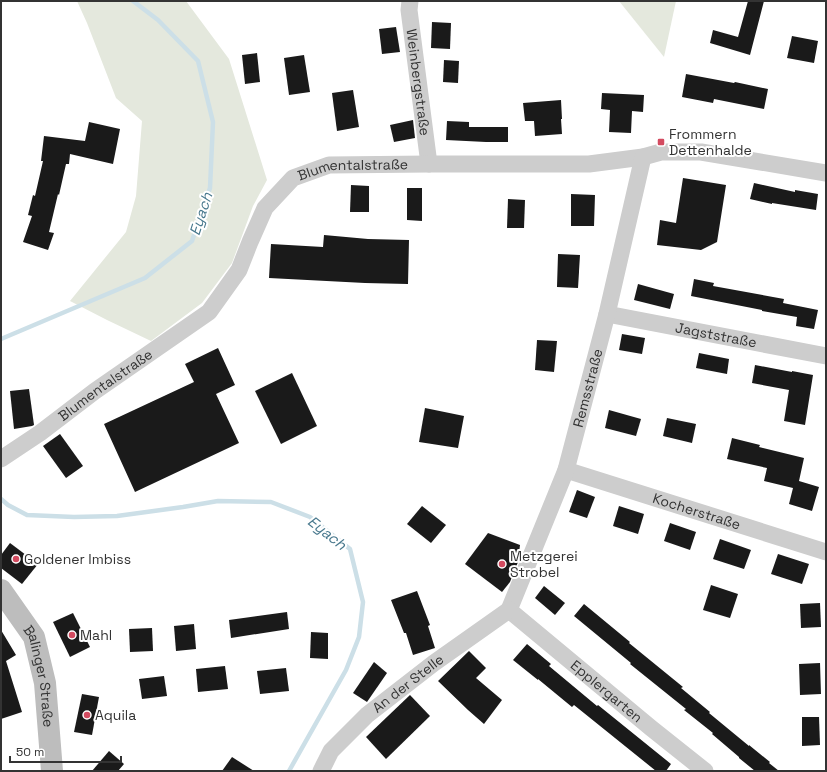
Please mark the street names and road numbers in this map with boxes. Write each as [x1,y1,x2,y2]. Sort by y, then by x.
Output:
street label: Weinbergstraße [403,28,434,137]
street label: Blumentalstraße [295,155,408,185]
street label: Jagststraße [674,318,758,352]
street label: Blumentalstraße [55,345,156,425]
street label: Remsstraße [569,347,606,429]
street label: Kocherstraße [650,489,743,534]
street label: Balinger Straße [19,622,57,728]
street label: An der Stelle [369,650,447,717]
street label: Epplergarten [567,656,646,726]

